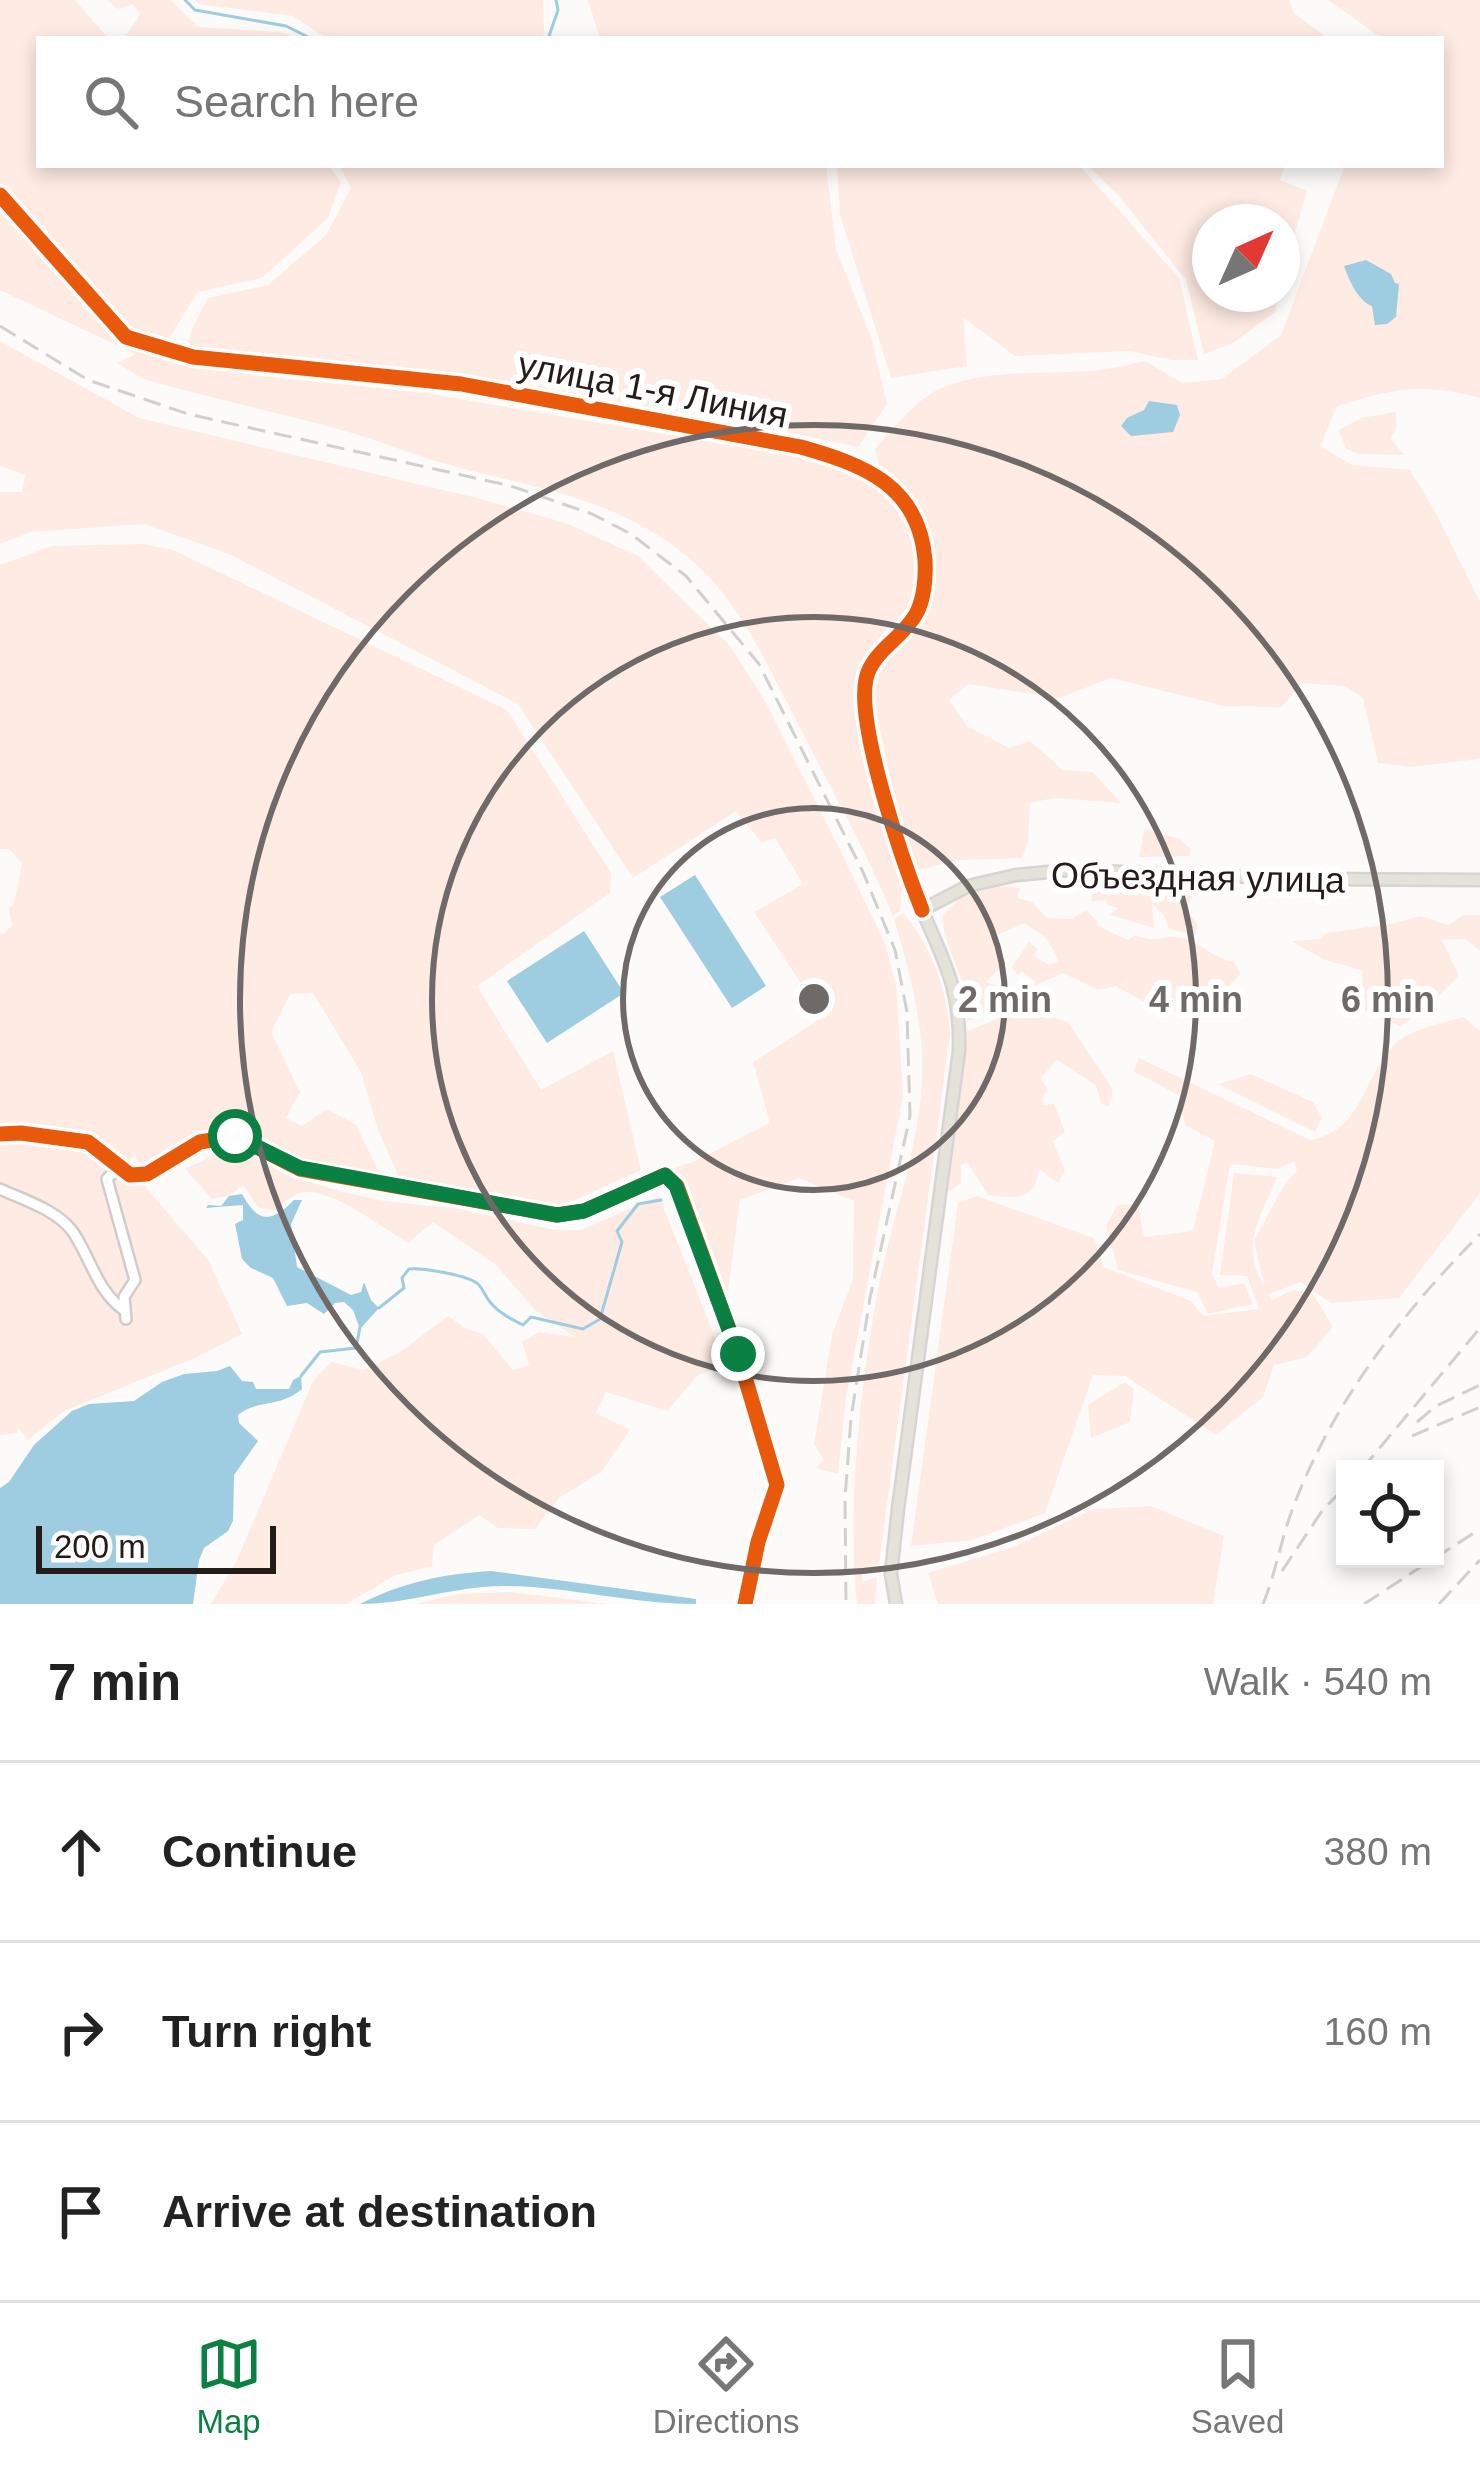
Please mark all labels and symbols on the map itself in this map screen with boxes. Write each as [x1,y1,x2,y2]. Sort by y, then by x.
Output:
north arrow [1192,204,1300,312]
street label: улица 1-я Линия [515,343,791,436]
street label: Объездная улица [1051,854,1346,901]
centre of rings [793,978,835,1020]
text: 2 min [958,979,1052,1020]
text: 4 min [1149,979,1243,1020]
text: 6 min [1341,979,1435,1020]
route start [208,1109,262,1163]
route end [711,1327,765,1381]
scale bar [36,1520,276,1573]

